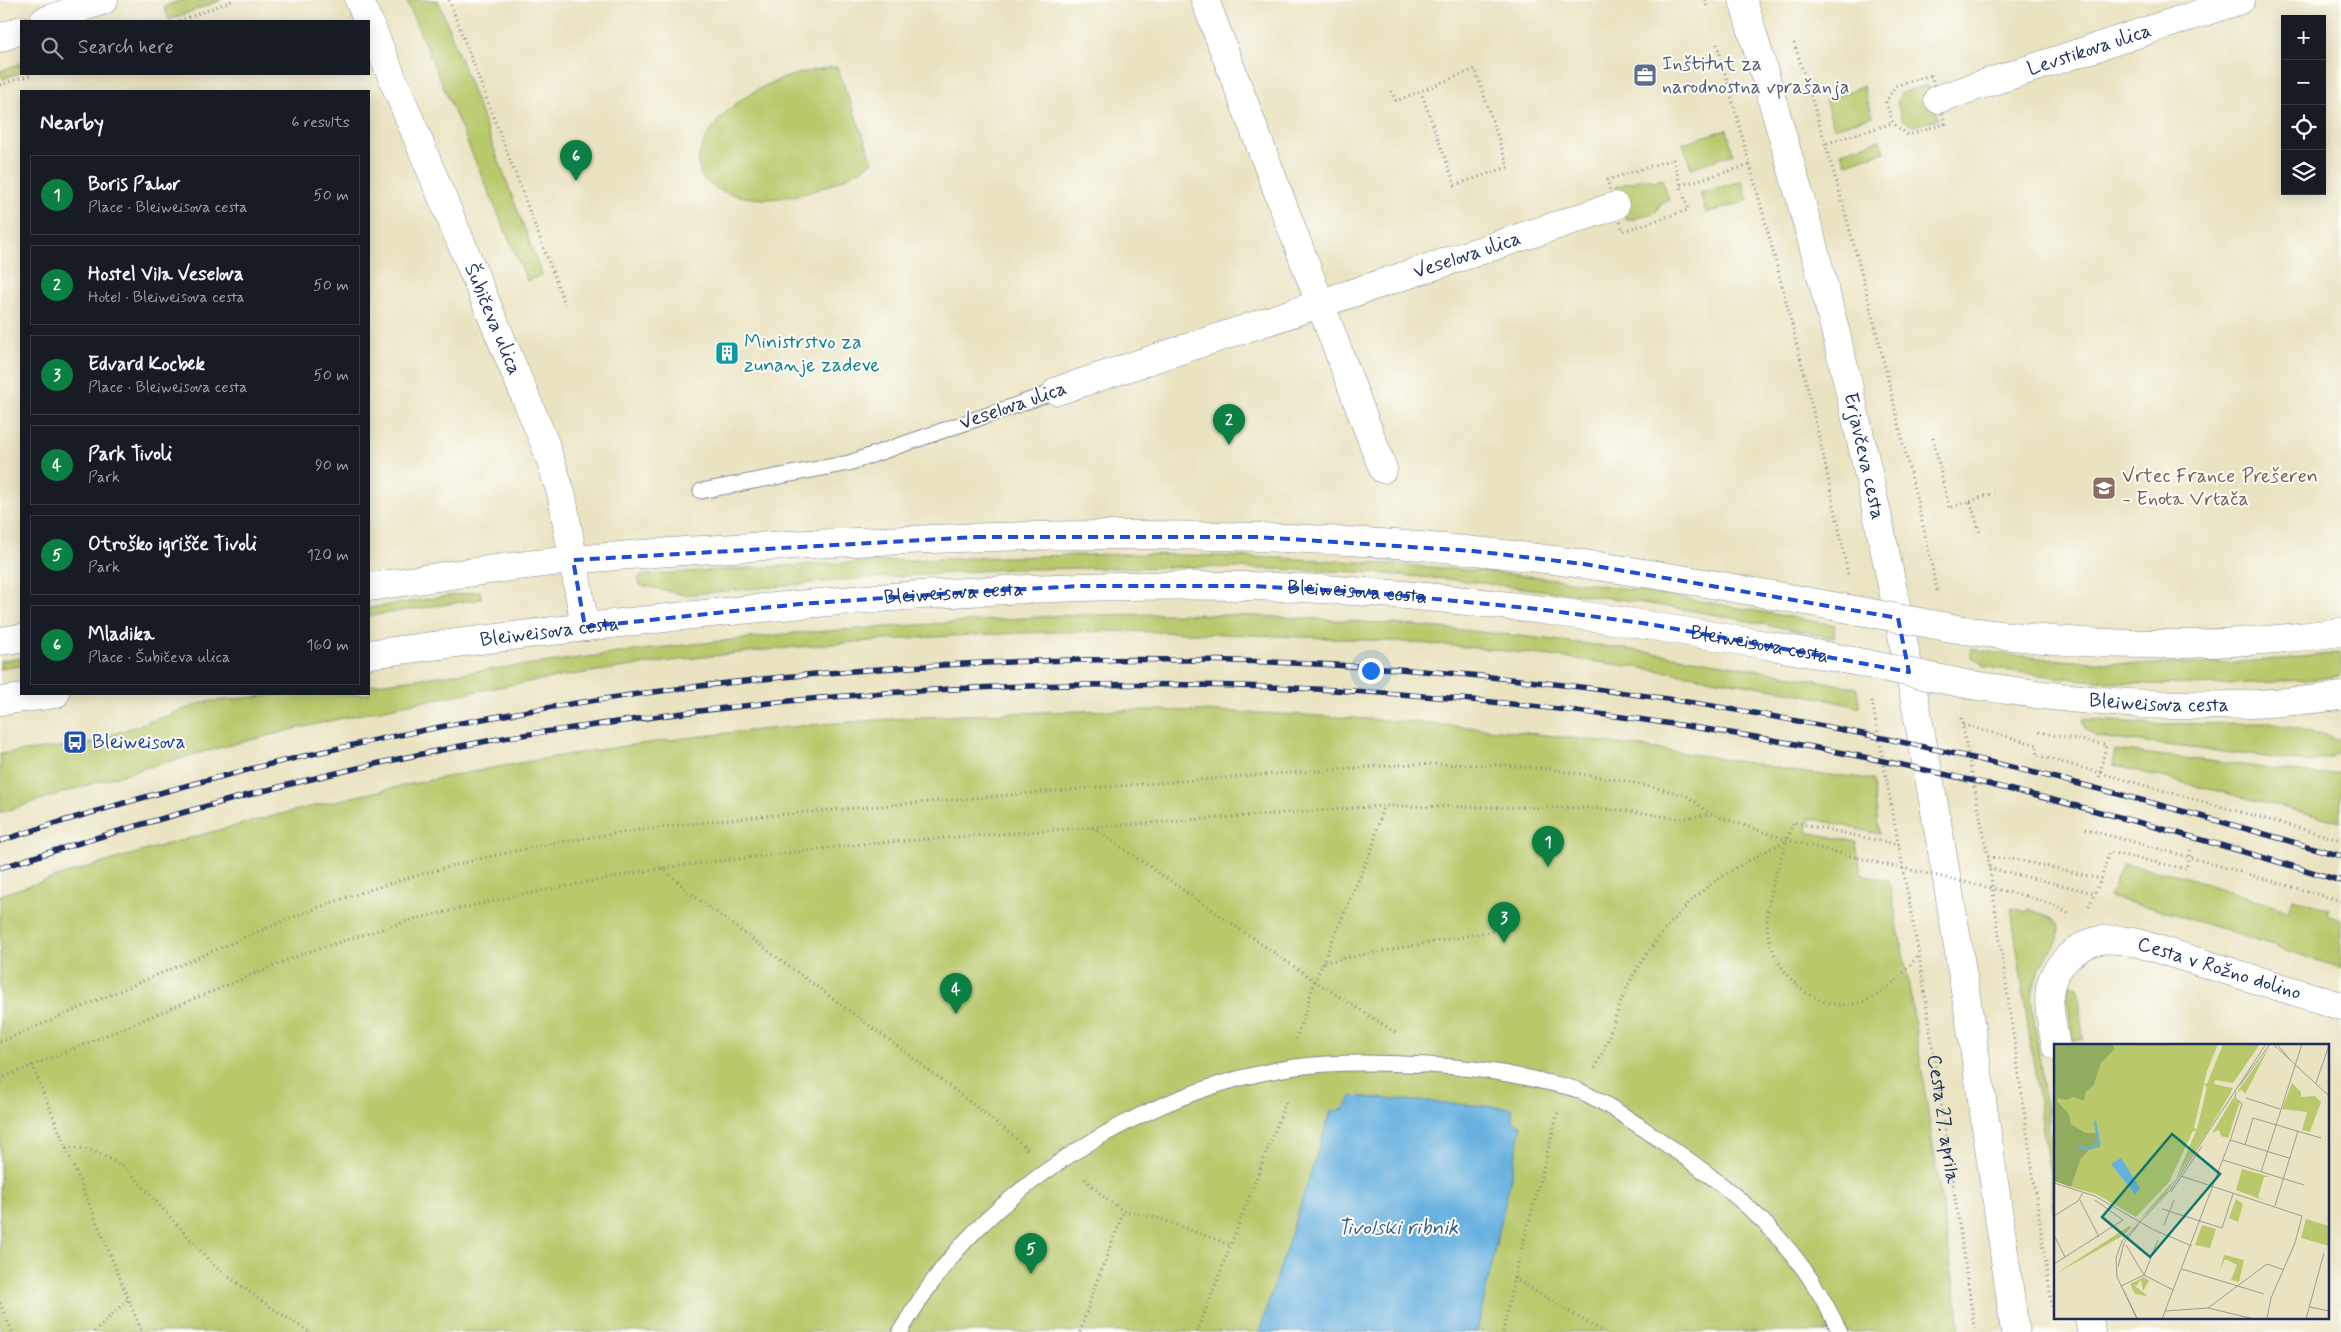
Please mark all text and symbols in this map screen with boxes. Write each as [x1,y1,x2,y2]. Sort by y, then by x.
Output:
map controls [2281,15,2326,195]
button: + [2281,15,2326,60]
street label: Levstikova ulica [2024,17,2155,82]
search box [20,20,370,75]
icon: search [38,34,66,62]
text: Search here [78,35,174,60]
place label: Inštitut za narodnostna vprašanja [1662,51,1850,101]
button: − [2281,60,2326,105]
office icon: Inštitut za narodnostna vprašanja [1632,62,1658,88]
button: locate [2281,105,2326,150]
text: Nearby [40,109,104,137]
text: 6 results [291,112,350,133]
pin: 6 [560,140,592,181]
button: layers [2281,150,2326,195]
text: Boris Pahor [88,172,181,197]
text: 1 [53,185,61,206]
text: 50 m [313,185,349,206]
text: Place · Bleiweisova cesta [88,197,248,218]
street label: Veselova ulica [1410,225,1524,285]
street label: Šubičeva ulica [458,259,528,379]
text: Hostel Vila Veselova [88,262,244,287]
text: 2 [53,275,61,296]
text: 50 m [313,275,349,296]
text: Hotel · Bleiweisova cesta [88,287,245,308]
place label: Ministrstvo za zunanje zadeve [744,329,880,379]
building icon: Ministrstvo za zunanje zadeve [714,340,740,366]
text: Edvard Kocbek [88,352,205,377]
text: 3 [53,365,61,386]
text: 50 m [313,365,349,386]
street label: Veselova ulica [956,375,1070,437]
text: Place · Bleiweisova cesta [88,377,248,398]
street label: Erjavčeva cesta [1837,390,1891,522]
pin: 2 [1213,404,1245,445]
text: Park Tivoli [88,442,172,467]
text: 4 [52,455,62,476]
text: 90 m [315,455,349,476]
place label: Vrtec France Prešeren - Enota Vrtača [2122,463,2318,513]
text: Park [88,467,120,488]
school or university icon: Vrtec France Prešeren - Enota Vrtača [2091,475,2117,501]
text: Otroško igrišče Tivoli [88,532,257,557]
text: 5 [52,545,62,566]
text: 120 m [307,545,349,566]
text: Park [88,557,120,578]
street label: Bleiweisova cesta [1287,574,1428,610]
street label: Bleiweisova cesta [883,576,1024,611]
street label: Bleiweisova cesta [478,610,621,653]
street label: Bleiweisova cesta [1689,619,1831,670]
text: Mladika [88,622,154,647]
text: 6 [53,635,61,656]
text: 160 m [306,635,349,656]
text: Place · Šubičeva ulica [88,647,230,668]
your location [1358,658,1384,684]
street label: Bleiweisova cesta [2088,687,2229,719]
bus stop icon: Bleiweisova [62,729,88,755]
place label: Bleiweisova [92,729,186,756]
pin: 1 [1532,826,1564,867]
pin: 3 [1488,902,1520,943]
street label: Cesta v Rožno dolino [2134,930,2305,1006]
pin: 4 [940,973,972,1014]
inset map [2054,1044,2328,1320]
street label: Cesta 27. aprila [1920,1053,1966,1186]
water label: Tivolski ribnik [1337,1214,1459,1242]
pin: 5 [1015,1233,1047,1274]

